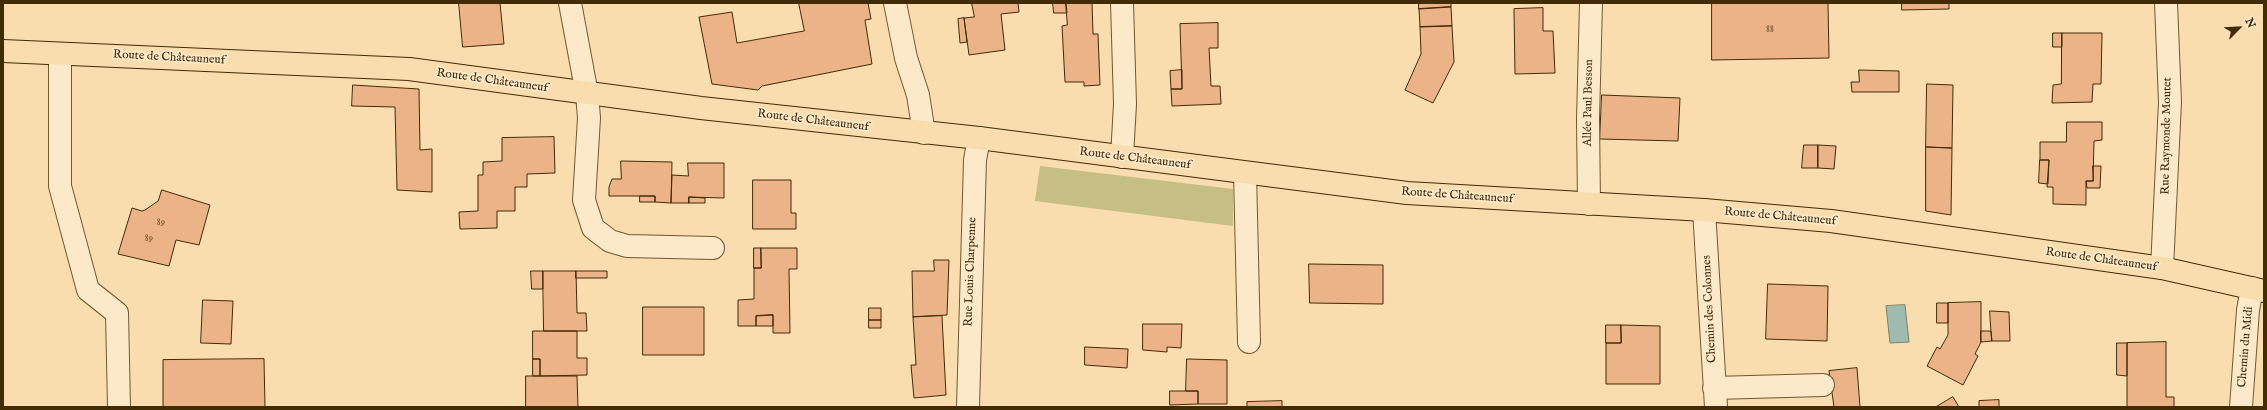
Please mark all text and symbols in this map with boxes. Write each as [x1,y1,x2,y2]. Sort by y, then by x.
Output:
north arrow [2219,8,2259,48]
text: N [2242,16,2258,30]
house number: 88 [1766,24,1774,36]
street label: Route de Châteauneuf [113,48,225,68]
street label: Allée Paul Besson [1581,59,1597,147]
street label: Route de Châteauneuf [435,66,549,96]
street label: Rue Raymonde Moutet [2159,77,2175,195]
street label: Route de Châteauneuf [756,107,870,135]
street label: Route de Châteauneuf [1078,145,1192,173]
street label: Route de Châteauneuf [1401,185,1513,207]
street label: Route de Châteauneuf [1724,205,1836,229]
house number: 89 [157,217,165,229]
street label: Rue Louis Charpenne [962,217,980,327]
house number: 89 [145,233,153,245]
street label: Route de Châteauneuf [2044,245,2158,275]
street label: Chemin des Colonnes [1700,255,1720,363]
street label: Chemin du Midi [2235,306,2257,388]

